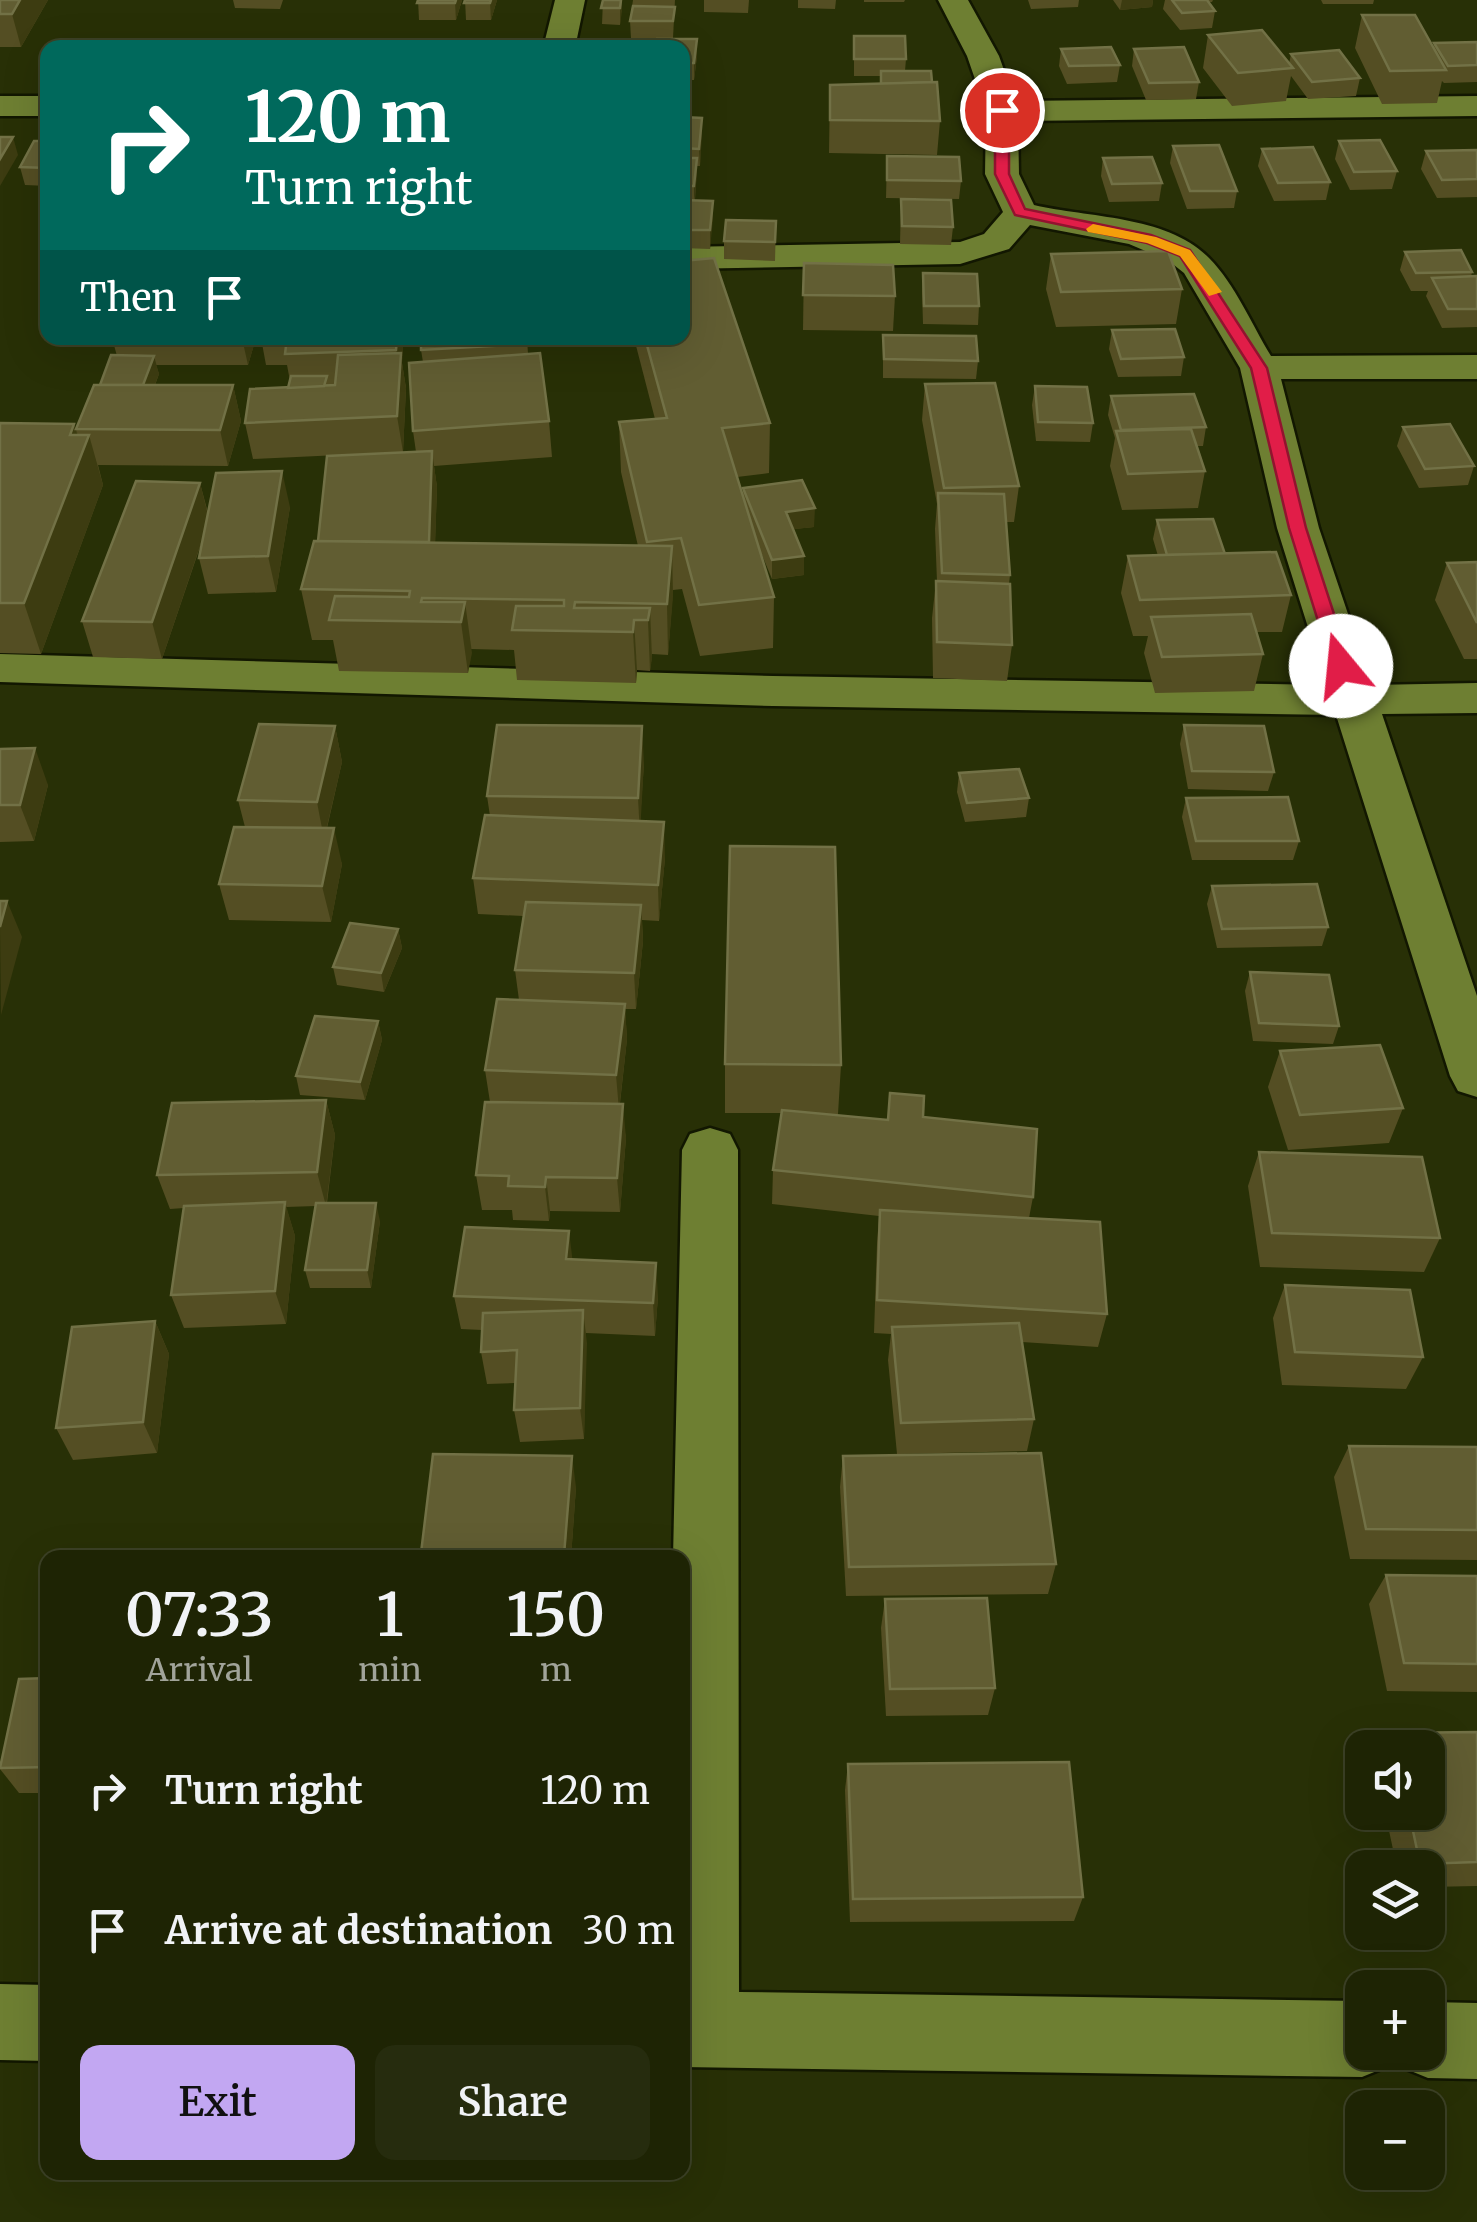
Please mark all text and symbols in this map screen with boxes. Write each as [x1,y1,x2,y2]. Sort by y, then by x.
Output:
pin [960,68,1045,153]
text: 120 m [245,73,450,161]
icon: right [80,80,210,210]
icon: arrive [975,83,1030,138]
text: Turn right [245,160,473,216]
icon: arrive [197,270,252,325]
text: Then [80,274,177,321]
position arrow [1289,614,1393,718]
text: 07:33 [125,1577,274,1652]
text: 1 [376,1577,404,1652]
text: 150 [506,1577,605,1652]
text: Arrival [146,1650,253,1690]
text: min [358,1650,422,1690]
text: m [540,1650,572,1690]
map controls [1345,1730,1445,2190]
button: sound [1345,1730,1445,1830]
icon: right [80,1763,135,1818]
text: Turn right [165,1767,363,1814]
text: 120 m [540,1767,650,1814]
button: layers [1345,1850,1445,1950]
icon: arrive [80,1903,135,1958]
text: Arrive at destination [165,1907,552,1954]
text: 30 m [582,1907,675,1954]
button: + [1345,1970,1445,2070]
button: Exit [80,2045,355,2160]
button: Share [375,2045,650,2160]
button: − [1345,2090,1445,2190]

